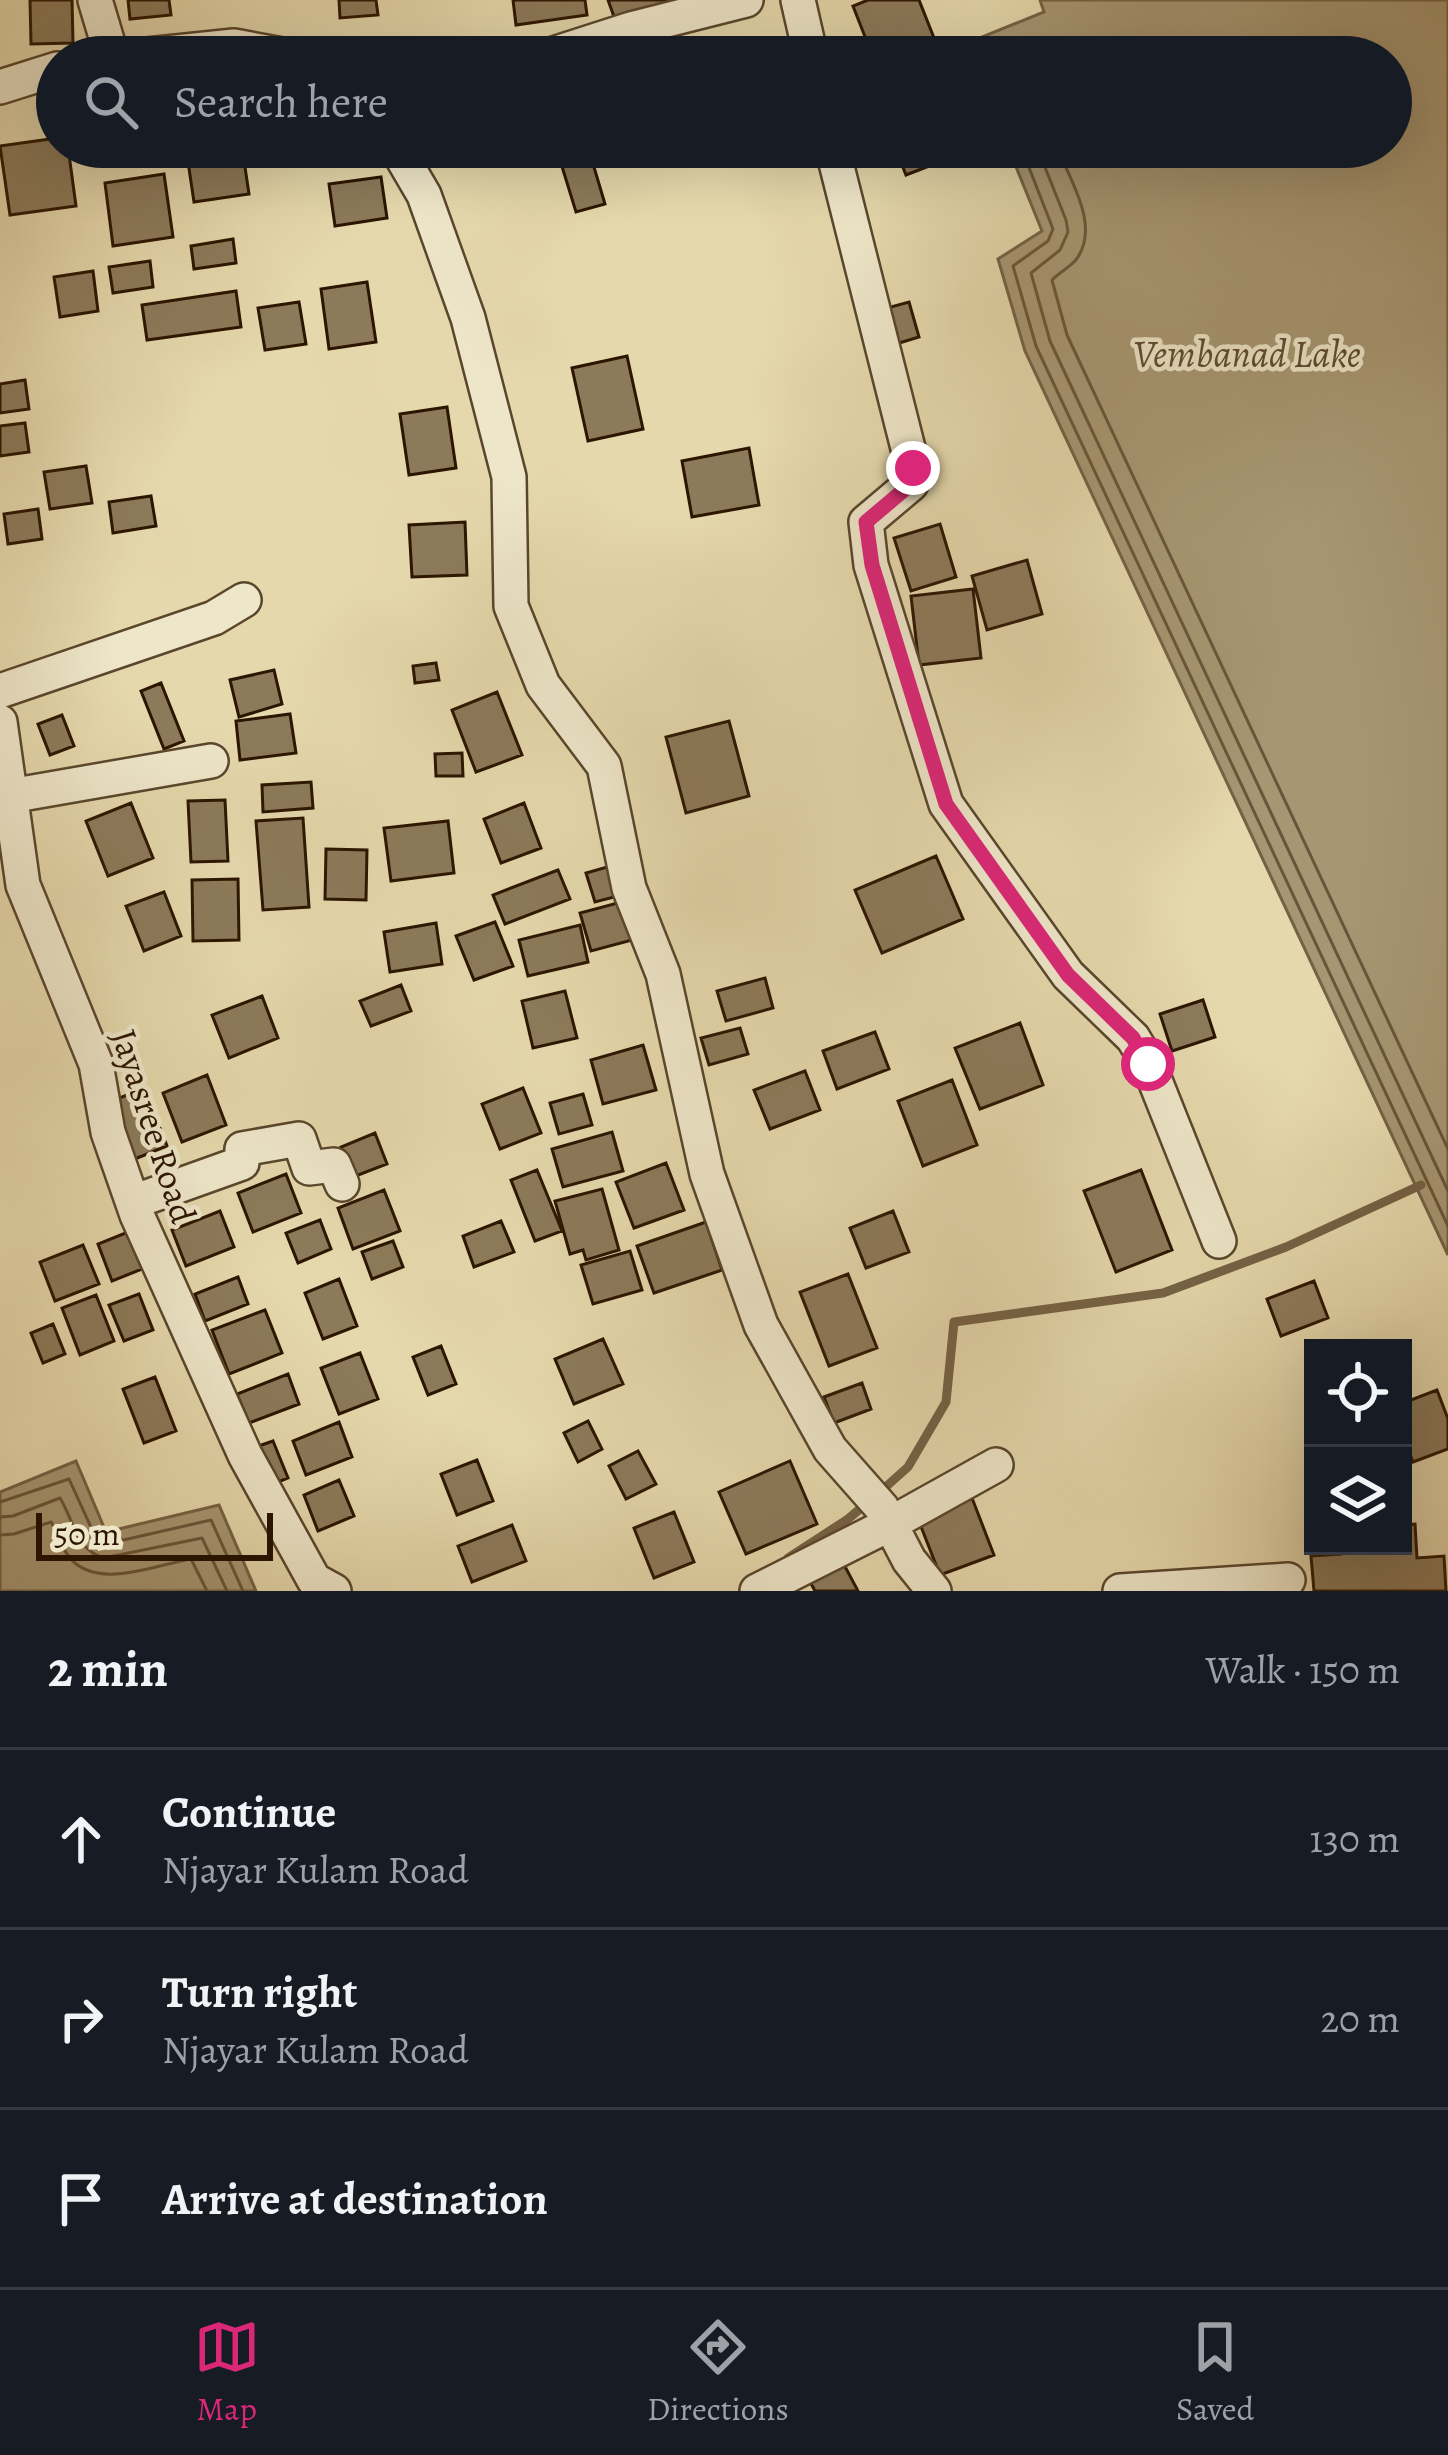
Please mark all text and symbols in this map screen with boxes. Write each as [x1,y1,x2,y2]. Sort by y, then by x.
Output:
search box [36,36,1412,168]
icon: search [78,69,144,135]
text: Search here [174,71,388,133]
water label: Vembanad Lake [1133,327,1361,380]
route end [886,441,940,495]
street label: Jayasree Road [100,1023,209,1230]
route start [1121,1037,1175,1091]
map controls [1304,1339,1412,1555]
button: locate [1304,1339,1412,1447]
button: layers [1304,1447,1412,1555]
scale bar [36,1507,273,1560]
text: 50 m [54,1511,120,1556]
text: 2 min [48,1634,168,1704]
text: Walk · 150 m [1205,1643,1400,1696]
text: Continue [162,1781,336,1843]
icon: ahead [48,1806,114,1872]
text: 130 m [1309,1812,1400,1865]
text: Njayar Kulam Road [162,1843,469,1896]
text: Turn right [162,1961,357,2023]
icon: right [48,1986,114,2052]
text: 20 m [1321,1992,1400,2045]
text: Njayar Kulam Road [162,2023,469,2076]
icon: arrive [48,2166,114,2232]
text: Arrive at destination [162,2168,548,2230]
tab: Map [194,2314,260,2431]
tab: Directions [647,2314,789,2431]
tab: Saved [1176,2314,1254,2431]

